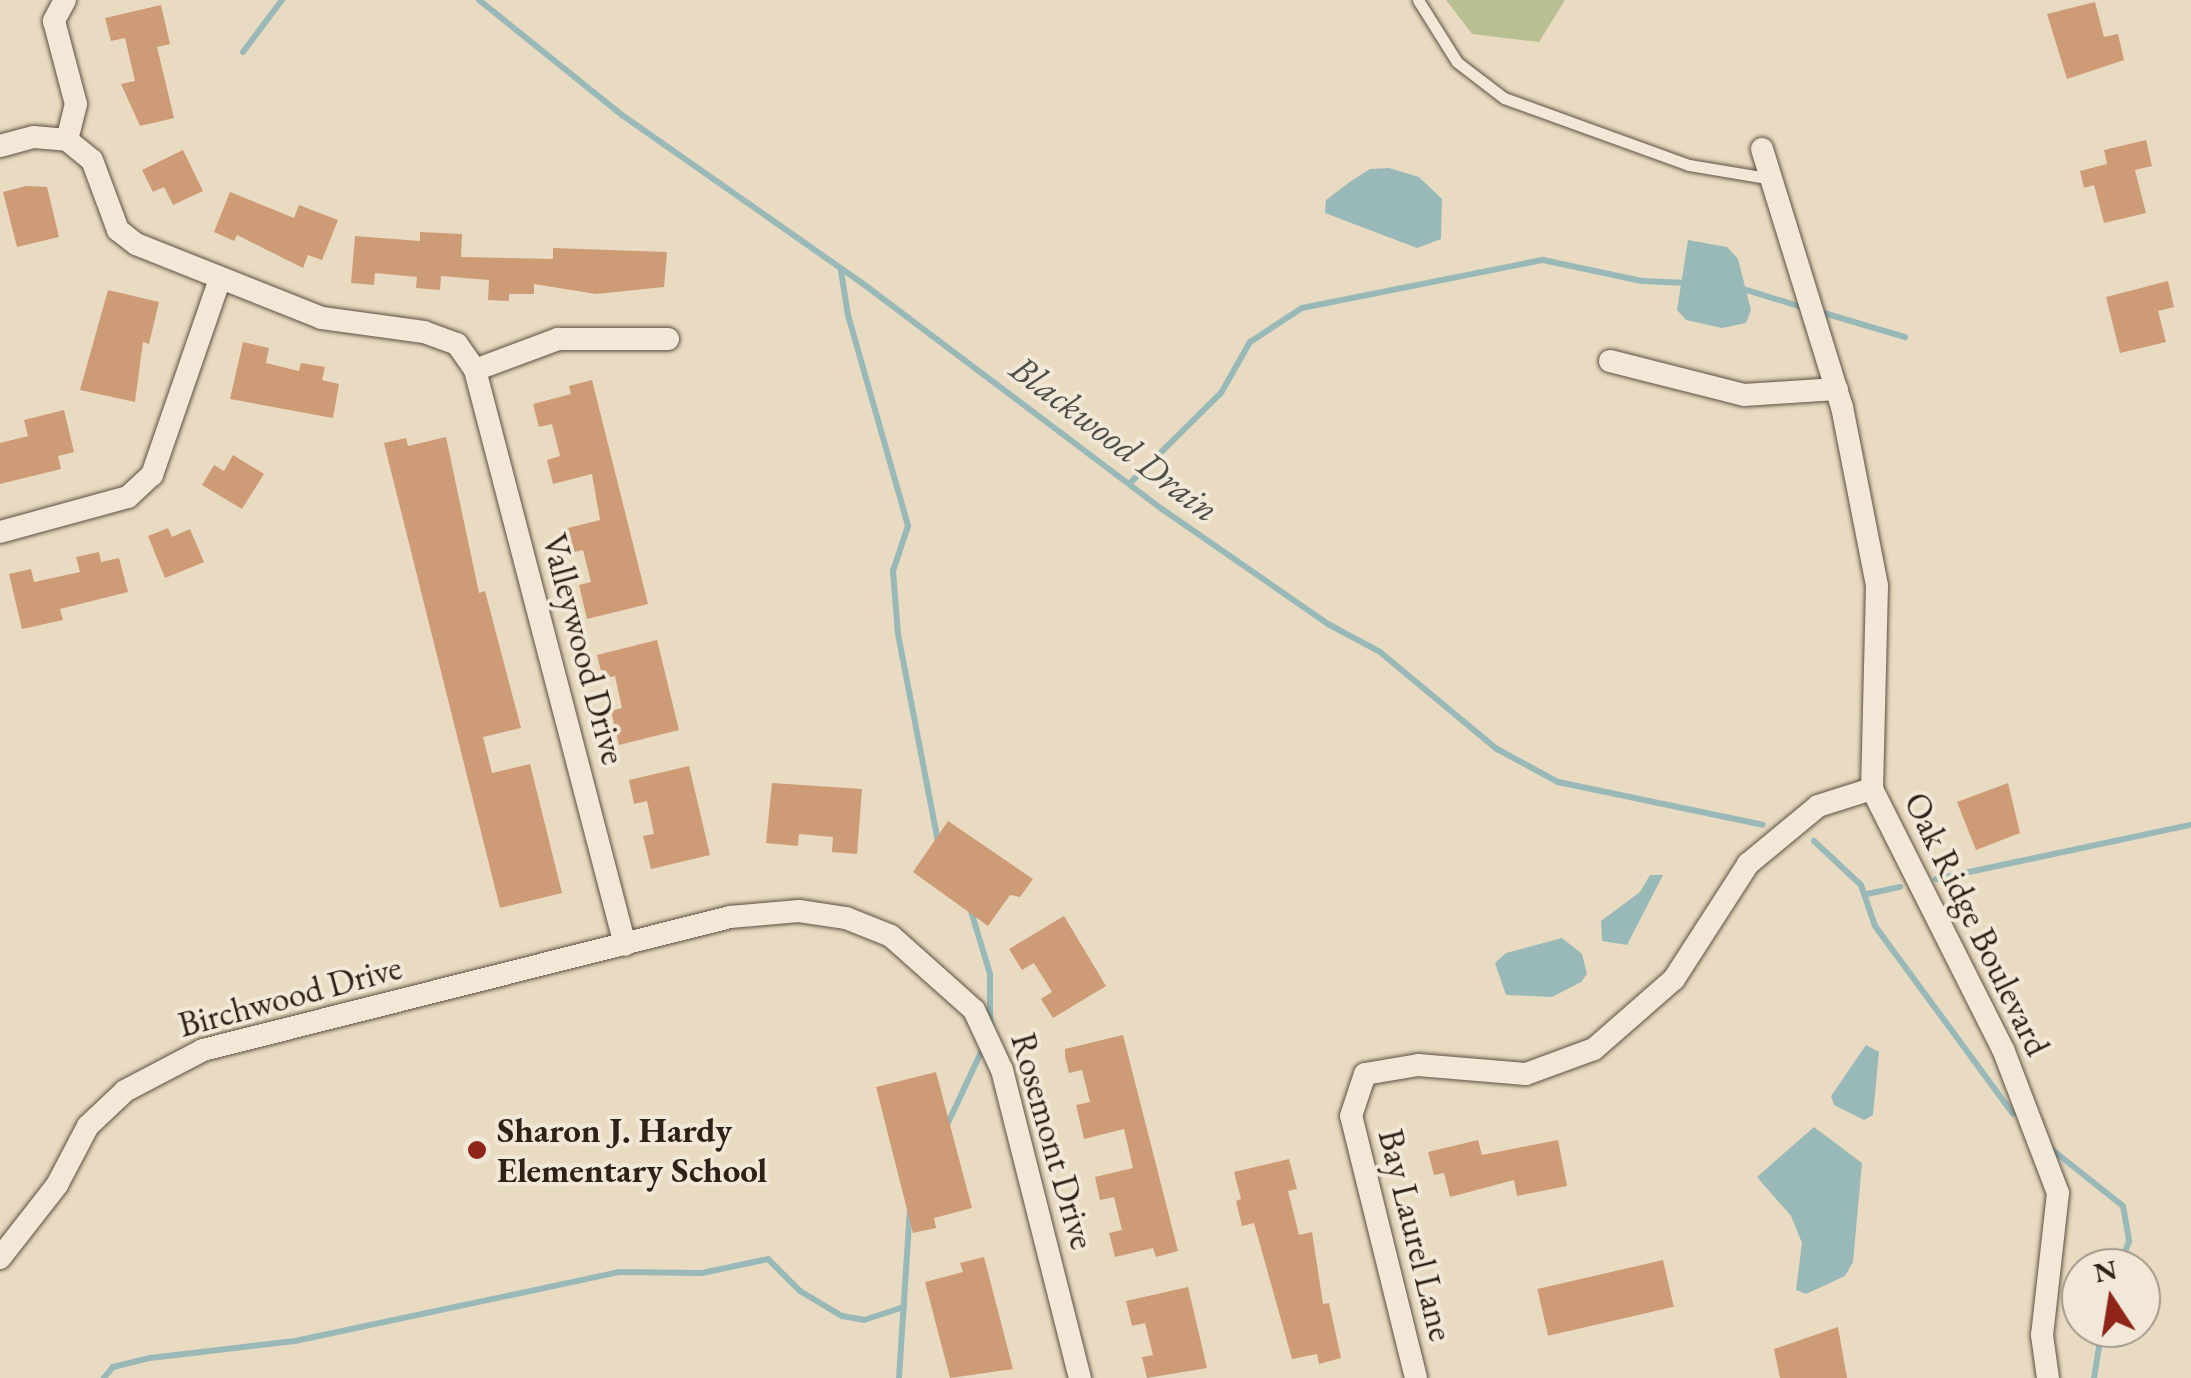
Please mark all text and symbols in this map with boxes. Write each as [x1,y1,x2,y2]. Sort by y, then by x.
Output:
water label: Blackwood Drain [1002,345,1228,531]
street label: Valleywood Drive [533,529,635,769]
street label: Oak Ridge Boulevard [1895,785,2059,1063]
street label: Birchwood Drive [174,946,406,1046]
street label: Rosemont Drive [1002,1028,1104,1254]
place label: Sharon J. Hardy Elementary School [497,1109,767,1191]
street label: Bay Laurel Lane [1369,1125,1463,1345]
marker: Sharon J. Hardy Elementary School [466,1139,488,1161]
north arrow [2061,1248,2161,1348]
text: N [2090,1251,2120,1291]

